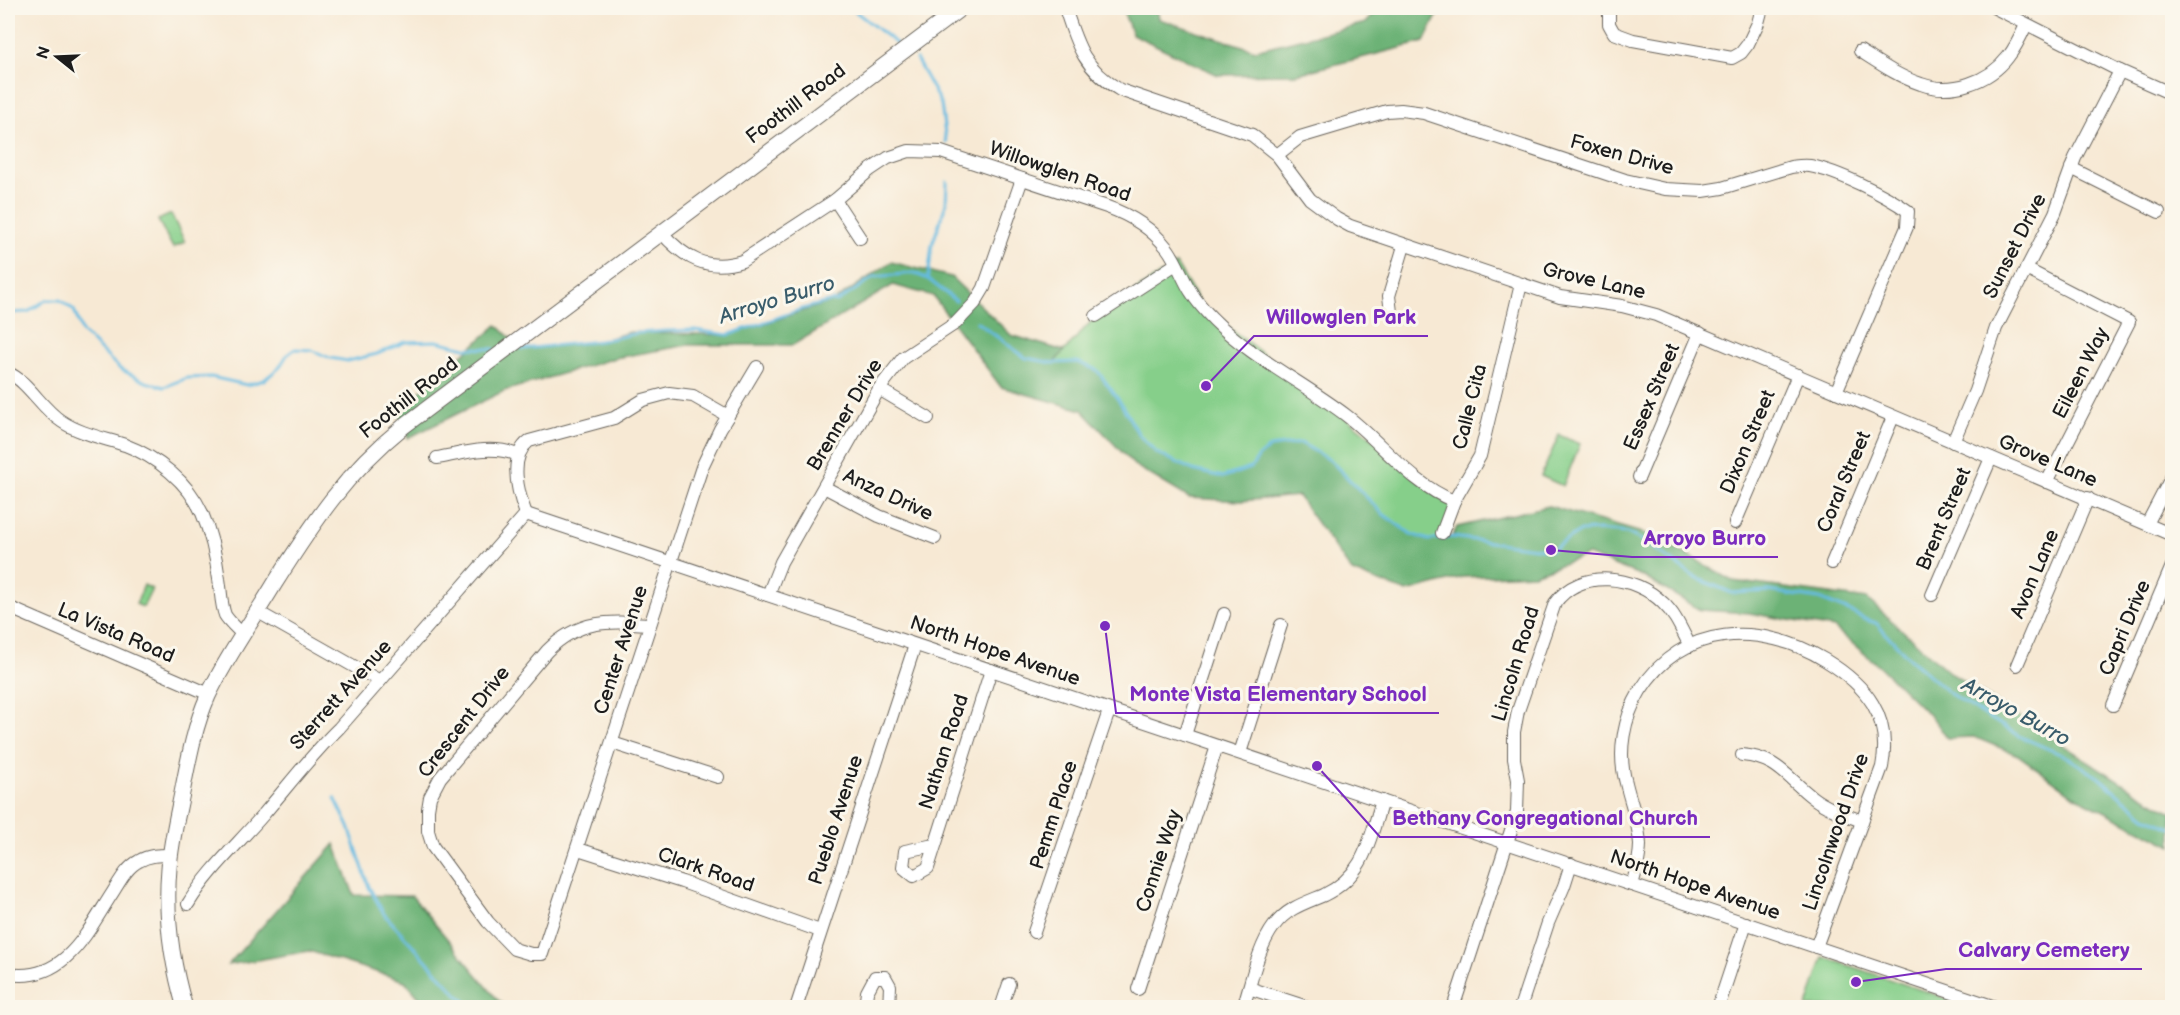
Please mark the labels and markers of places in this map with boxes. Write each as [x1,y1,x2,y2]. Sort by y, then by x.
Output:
callout: Willowglen Park [1254,297,1428,336]
callout: Arroyo Burro [1632,518,1778,557]
callout: Monte Vista Elementary School [1116,674,1439,713]
callout: Bethany Congregational Church [1380,798,1710,837]
callout: Calvary Cemetery [1946,930,2142,969]

